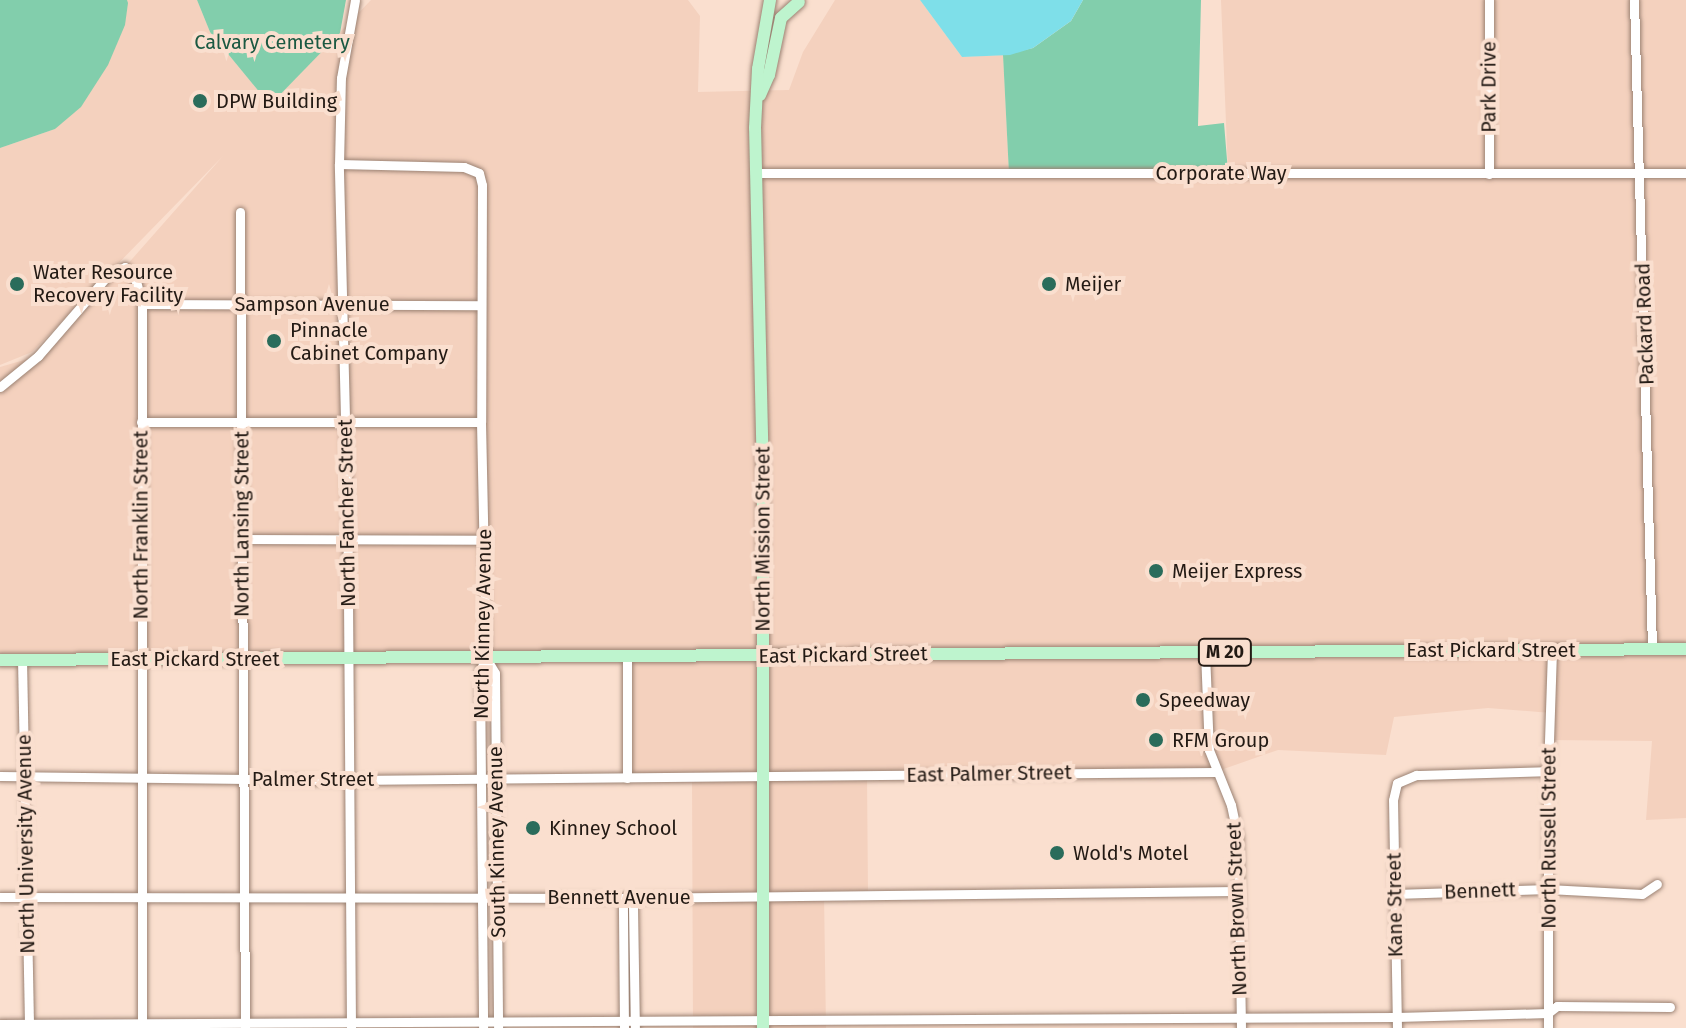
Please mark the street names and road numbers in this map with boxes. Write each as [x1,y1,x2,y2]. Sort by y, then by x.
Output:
street label: Park Drive [1477,41,1501,133]
street label: Corporate Way [1155,161,1287,185]
street label: Packard Road [1631,262,1659,386]
street label: Sampson Avenue [234,292,390,316]
street label: North Fancher Street [333,419,361,607]
street label: North Franklin Street [129,430,153,620]
street label: North Lansing Street [230,431,254,617]
street label: North Mission Street [751,446,775,632]
street label: North Kinney Avenue [469,529,497,719]
road number: M 20 [1197,638,1253,666]
street label: East Pickard Street [1406,638,1576,662]
street label: East Pickard Street [758,642,928,668]
street label: East Pickard Street [110,647,280,671]
street label: North University Avenue [12,734,40,954]
street label: South Kinney Avenue [483,746,511,938]
street label: North Russell Street [1537,747,1561,929]
street label: East Palmer Street [906,761,1072,787]
street label: Palmer Street [252,767,374,791]
street label: North Brown Street [1222,822,1252,996]
street label: Kane Street [1382,852,1408,958]
street label: Bennett [1444,878,1516,904]
street label: Bennett Avenue [547,885,691,909]

